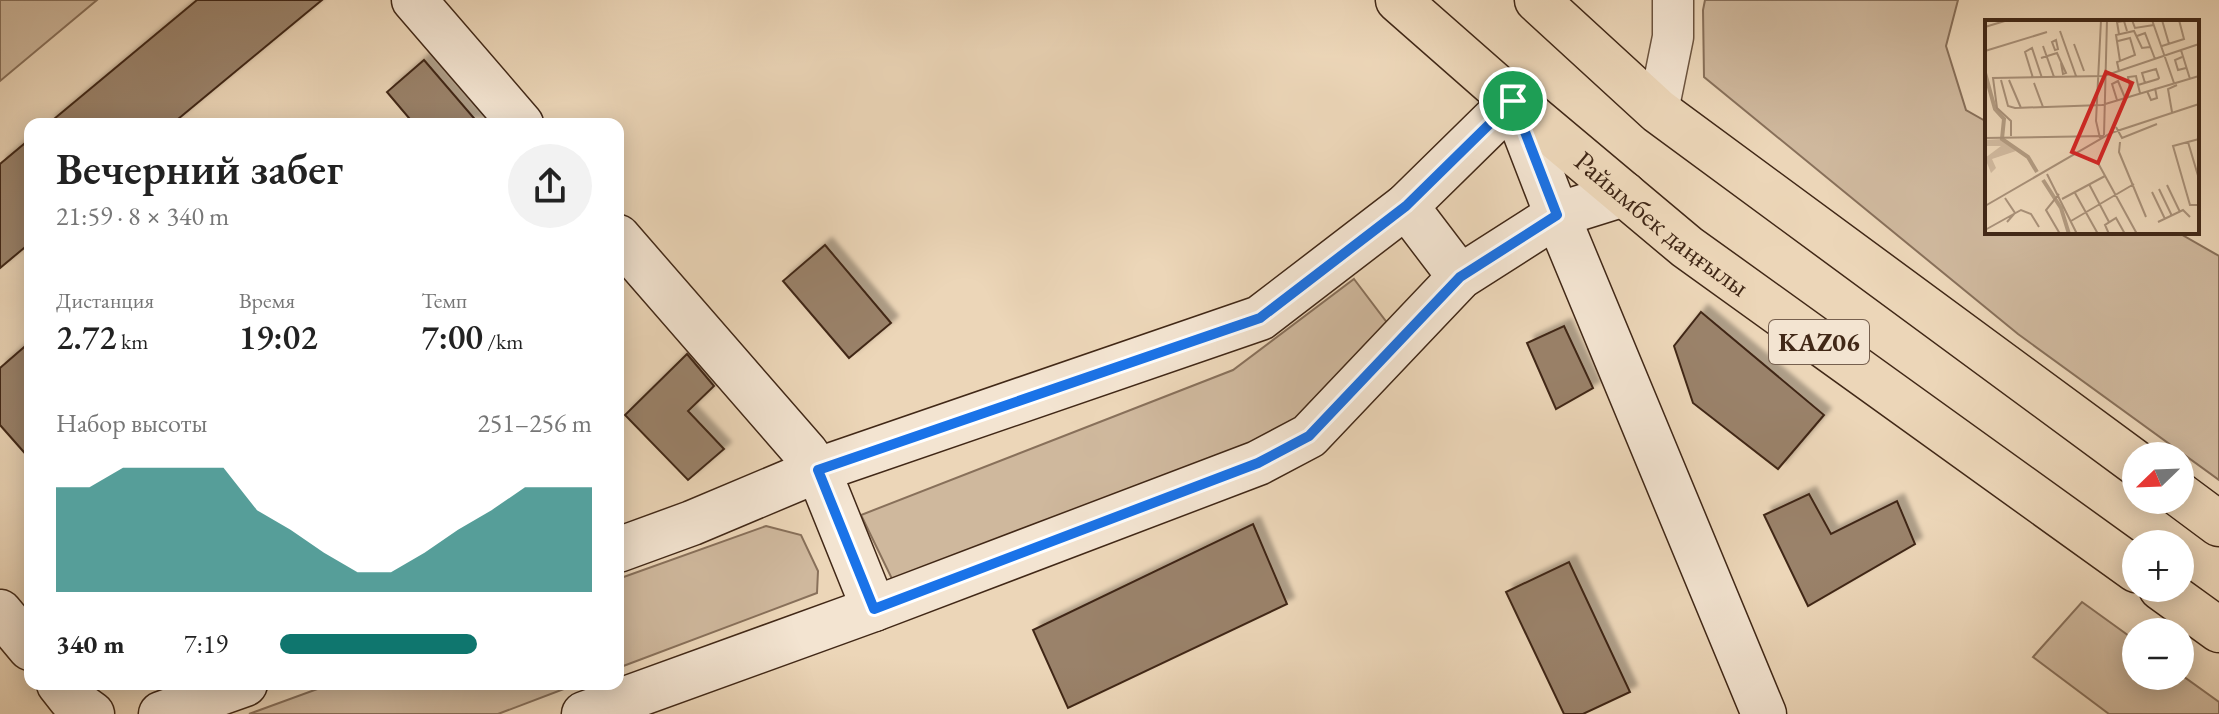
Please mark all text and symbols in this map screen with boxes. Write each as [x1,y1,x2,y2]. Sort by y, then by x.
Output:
inset map [1985,20,2199,234]
pin [1479,67,1547,135]
icon: arrive [1491,79,1535,123]
text: Вечерний забег [56,140,343,197]
street label: Райымбек даңғылы [1567,142,1757,304]
button: share [508,144,592,228]
text: 21:59 · 8 × 340 m [56,199,229,233]
text: Дистанция [56,286,154,315]
text: Время [239,286,295,315]
text: Темп [421,286,467,315]
text: 2.72 [56,315,117,359]
text: 19:02 [239,315,318,359]
text: 7:00 [421,315,483,359]
road number: KАZ06 [1769,320,1869,364]
text: km [117,327,148,356]
text: /km [483,327,524,356]
text: Набор высоты [56,406,207,440]
text: 251–256 m [477,406,592,440]
north arrow [2122,442,2194,514]
map controls [2122,442,2194,690]
button: + [2122,530,2194,602]
button: − [2122,618,2194,690]
text: 340 m [56,627,124,661]
text: 7:19 [184,627,228,661]

